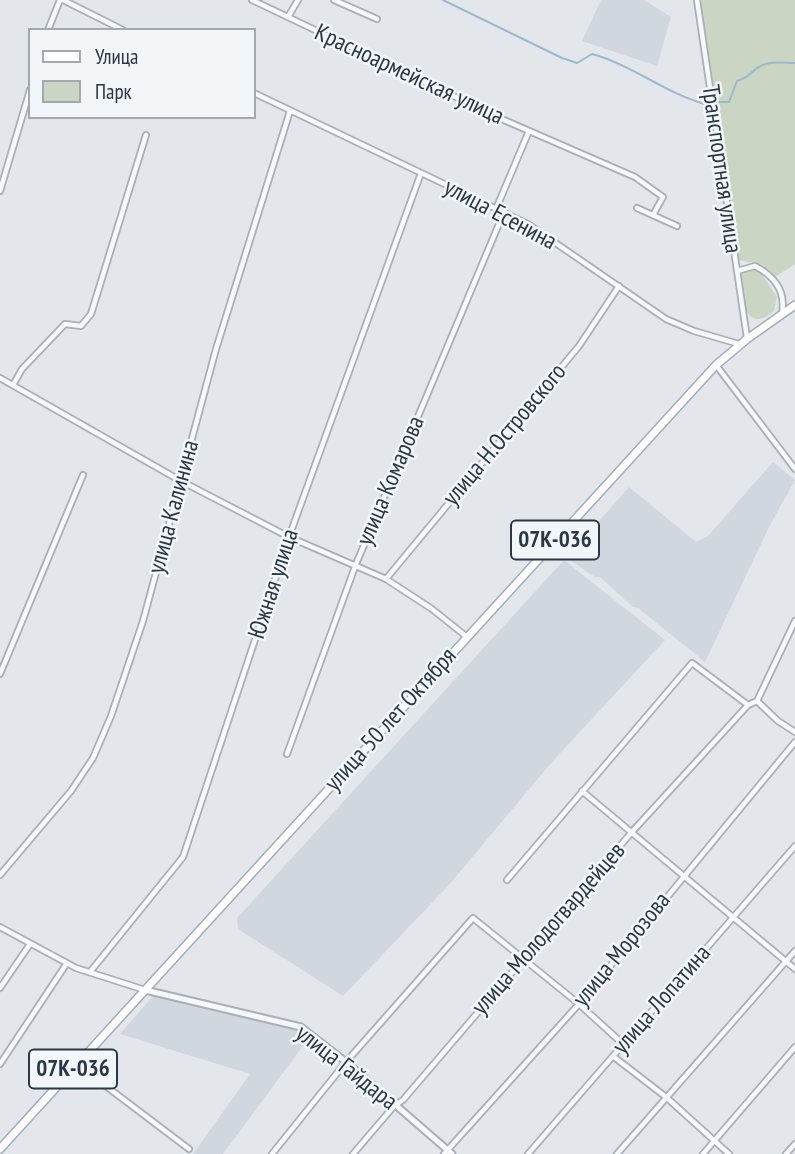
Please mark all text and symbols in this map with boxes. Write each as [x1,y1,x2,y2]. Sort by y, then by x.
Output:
street label: Красноармейская улица [310,19,508,131]
legend [28,28,256,119]
text: Улица [95,43,138,70]
text: Парк [95,78,132,105]
street label: Транспортная улица [695,83,747,255]
street label: улица Есенина [439,173,561,257]
street label: улица Н.Островского [437,358,573,512]
street label: улица Комарова [351,412,431,550]
street label: улица Калинина [142,437,206,577]
road number: 07К-036 [511,520,599,560]
street label: Южная улица [243,525,305,643]
street label: улица 50 лет Октября [319,642,463,798]
street label: улица Молодогвардейцев [466,837,632,1021]
street label: улица Морозова [567,887,677,1013]
street label: улица Лопатина [607,940,717,1060]
street label: улица Гайдара [289,1019,403,1117]
road number: 07К-036 [29,1050,117,1088]

